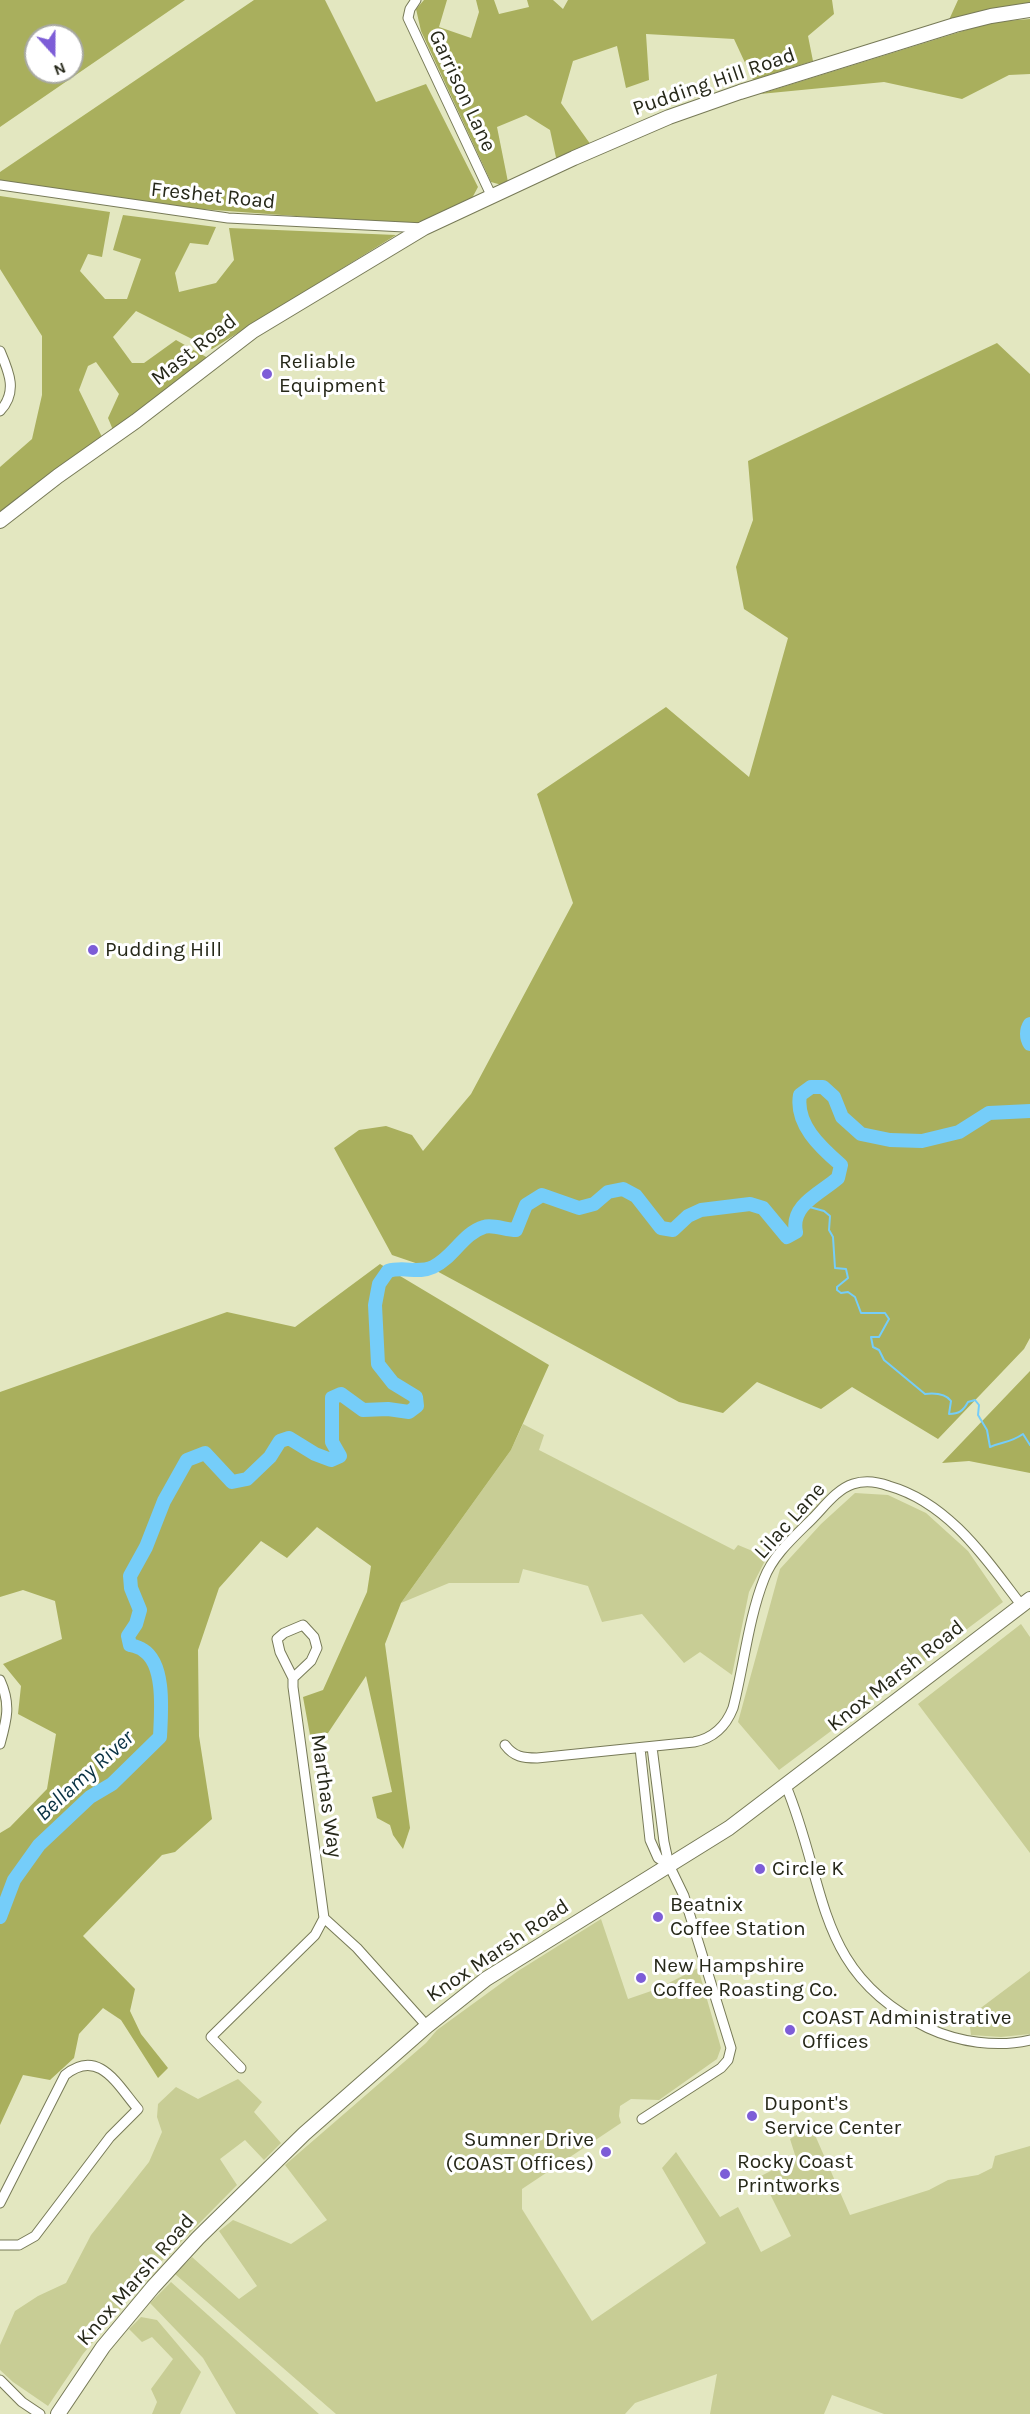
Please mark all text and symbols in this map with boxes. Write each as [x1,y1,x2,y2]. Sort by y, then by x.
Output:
north arrow [24,24,84,84]
street label: Garrison Lane [423,26,501,156]
street label: Pudding Hill Road [629,42,799,122]
text: N [51,58,69,80]
street label: Freshet Road [149,177,277,215]
street label: Mast Road [146,309,242,391]
place label: Reliable Equipment [279,349,385,399]
marker: Reliable Equipment [260,367,274,381]
place label: Pudding Hill [105,937,222,963]
marker: Pudding Hill [86,943,100,957]
street label: Lilac Lane [749,1478,831,1564]
street label: Knox Marsh Road [823,1615,969,1737]
water label: Bellamy River [30,1725,140,1827]
street label: Marthas Way [305,1733,347,1859]
place label: Circle K [772,1856,844,1882]
marker: Circle K [753,1862,767,1876]
place label: Beatnix Coffee Station [670,1892,806,1942]
street label: Knox Marsh Road [422,1894,574,2008]
marker: Beatnix Coffee Station [651,1910,665,1924]
place label: New Hampshire Coffee Roasting Co. [653,1953,837,2003]
marker: New Hampshire Coffee Roasting Co. [634,1971,648,1985]
place label: COAST Administrative Offices [802,2005,1012,2055]
marker: COAST Administrative Offices [783,2023,797,2037]
place label: Dupont's Service Center [764,2091,901,2141]
marker: Dupont's Service Center [745,2109,759,2123]
place label: Sumner Drive (COAST Offices) [446,2127,594,2177]
marker: Sumner Drive (COAST Offices) [599,2145,613,2159]
place label: Rocky Coast Printworks [737,2149,853,2199]
marker: Rocky Coast Printworks [718,2167,732,2181]
street label: Knox Marsh Road [72,2209,200,2351]

